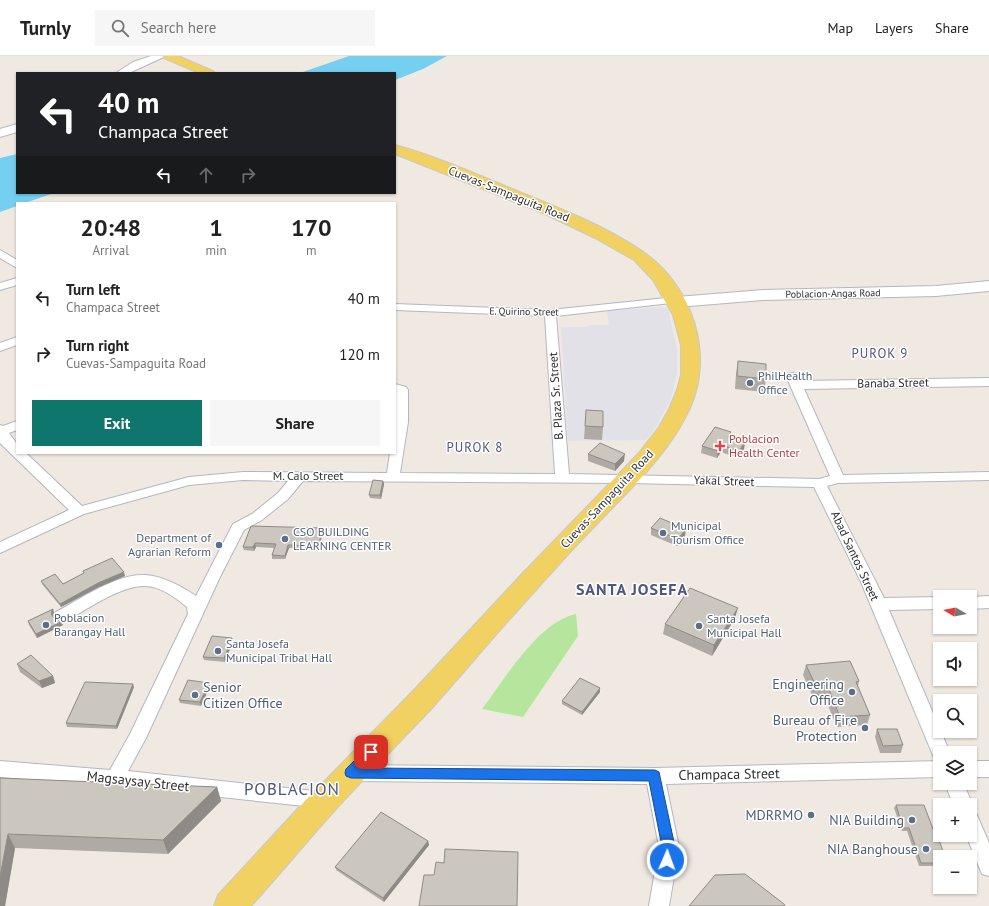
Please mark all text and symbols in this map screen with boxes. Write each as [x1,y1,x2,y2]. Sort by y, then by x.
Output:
search box [95,10,375,46]
text: Turnly [20,16,71,40]
icon: search [109,17,131,39]
text: Search here [141,18,216,37]
text: Map [827,19,853,37]
text: Layers [875,19,913,37]
text: Share [935,19,969,37]
text: 40 m [98,84,159,121]
icon: left [32,88,84,140]
text: Champaca Street [98,120,228,143]
street label: Cuevas-Sampaguita Road [446,162,572,225]
icon: left [153,164,175,186]
icon: ahead [195,164,217,186]
icon: right [237,164,259,186]
text: 20:48 [80,212,141,243]
text: 1 [209,212,223,243]
text: 170 [291,212,332,243]
text: Arrival [93,242,129,259]
text: min [205,242,227,259]
text: m [306,242,317,259]
text: Turn left [66,280,120,299]
street label: Poblacion-Angas Road [785,286,881,301]
icon: left [32,287,54,309]
text: 40 m [347,289,380,308]
text: Champaca Street [66,299,160,316]
street label: E. Quirino Street [489,304,559,319]
text: Turn right [66,336,129,355]
icon: right [32,343,54,365]
text: 120 m [339,345,380,364]
district label: PUROK 9 [852,345,908,362]
street label: B. Plaza Sr. Street [545,352,566,440]
text: Cuevas-Sampaguita Road [66,355,206,372]
place label: PhilHealth Office [758,368,812,397]
street label: Banaba Street [857,374,929,391]
marker: PhilHealth Office [745,378,755,388]
button: Exit [32,400,202,446]
button: Share [210,400,380,446]
place label: Poblacion Health Center [729,431,800,460]
district label: PUROK 8 [447,439,503,456]
marker: Poblacion Health Center [714,440,726,452]
street label: Cuevas-Sampaguita Road [557,446,656,551]
street label: M. Calo Street [273,468,343,483]
street label: Yakal Street [693,472,755,489]
street label: Abad Santos Street [828,509,883,603]
place label: Municipal Tourism Office [671,518,744,547]
place label: CSO BUILDING LEARNING CENTER [293,524,392,553]
marker: Municipal Tourism Office [658,528,668,538]
place label: Department of Agrarian Reform [128,530,212,559]
marker: CSO BUILDING LEARNING CENTER [280,534,290,544]
marker: Department of Agrarian Reform [214,540,224,550]
district label: SANTA JOSEFA [576,579,688,599]
north arrow [933,590,977,634]
map controls [933,590,977,894]
place label: Poblacion Barangay Hall [54,610,126,639]
place label: Santa Josefa Municipal Hall [707,611,782,640]
marker: Poblacion Barangay Hall [41,620,51,630]
marker: Santa Josefa Municipal Hall [694,621,704,631]
place label: Santa Josefa Municipal Tribal Hall [226,636,333,665]
button: sound [933,642,977,686]
marker: Santa Josefa Municipal Tribal Hall [213,646,223,656]
place label: Engineering Office [772,675,844,709]
place label: Senior Citizen Office [203,678,283,712]
marker: Engineering Office [847,687,857,697]
marker: Senior Citizen Office [190,690,200,700]
button: search [933,694,977,738]
place label: Bureau of Fire Protection [773,711,857,745]
marker: Bureau of Fire Protection [860,723,870,733]
pin [354,735,388,769]
icon: arrive [360,741,382,763]
button: layers [933,746,977,790]
street label: Champaca Street [678,764,780,784]
street label: Magsaysay Street [86,767,191,795]
district label: POBLACION [244,778,340,800]
button: + [933,798,977,842]
place label: MDRRMO [745,806,803,824]
marker: MDRRMO [806,810,816,820]
place label: NIA Building [829,811,904,829]
marker: NIA Building [907,815,917,825]
position arrow [646,839,688,881]
place label: NIA Banghouse [827,840,918,858]
marker: NIA Banghouse [921,844,931,854]
button: − [933,850,977,894]

